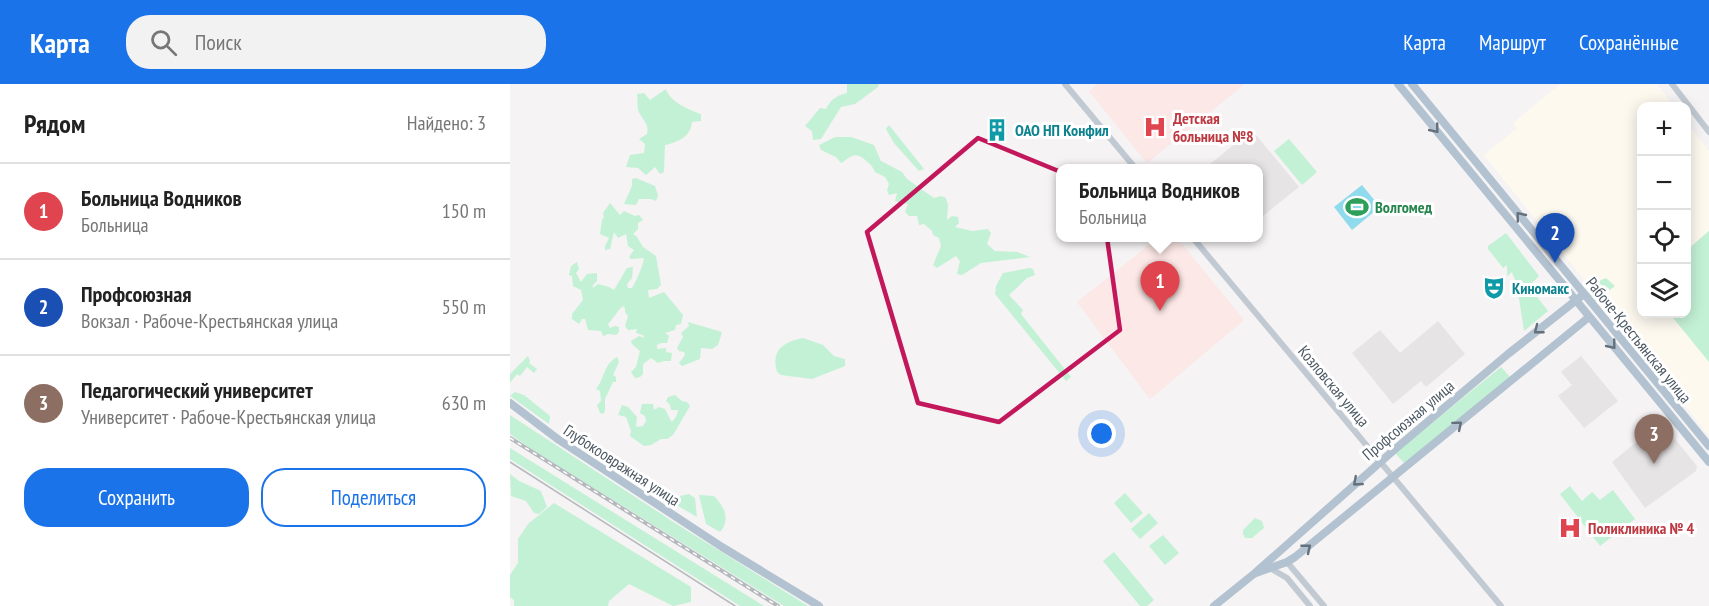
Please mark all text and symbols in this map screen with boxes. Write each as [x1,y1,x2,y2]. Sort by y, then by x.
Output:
search box [126,15,546,69]
text: Карта [30,24,90,61]
icon: search [147,26,180,59]
text: Поиск [195,28,242,56]
text: Карта [1403,29,1446,56]
text: Маршрут [1479,29,1546,56]
text: Сохранённые [1579,29,1679,56]
map controls [1637,102,1691,318]
button: + [1637,102,1691,156]
text: Рядом [24,107,85,140]
place label: Детская больница №8 [1173,108,1254,146]
text: Найдено: 3 [407,110,486,136]
hospital icon: Детская больница №8 [1142,114,1168,140]
building icon: ОАО НП Конфил [984,117,1010,143]
place label: ОАО НП Конфил [1015,120,1109,140]
one-way arrow [1428,122,1439,133]
button: − [1637,156,1691,210]
popup [1056,164,1263,242]
text: Больница Водников [1079,176,1240,204]
text: Больница Водников [81,184,242,212]
sports icon: Волгомед [1344,194,1370,220]
place label: Волгомед [1375,197,1433,217]
text: 1 [39,198,48,224]
text: 150 m [442,198,486,224]
text: Больница [1079,204,1147,230]
button: locate [1637,210,1691,264]
text: Больница [81,212,149,238]
one-way arrow [1517,212,1528,223]
pin: 2 [1536,214,1574,263]
pin: 1 [1140,262,1180,311]
button: layers [1637,264,1691,318]
street label: Рабоче-Крестьянская улица [1582,273,1696,407]
theatre icon: Киномакс [1481,275,1507,301]
place label: Киномакс [1512,278,1570,298]
text: Профсоюзная [81,280,192,308]
text: 2 [39,294,48,320]
text: 550 m [442,294,486,320]
text: Вокзал · Рабоче-Крестьянская улица [81,308,338,334]
one-way arrow [1534,323,1545,334]
one-way arrow [1605,338,1616,349]
street label: Козловская улица [1294,341,1374,431]
text: Педагогический университет [81,376,313,404]
street label: Профсоюзная улица [1358,376,1458,464]
text: 3 [39,390,48,416]
text: 630 m [442,390,486,416]
text: Университет · Рабоче-Крестьянская улица [81,404,376,430]
pin: 3 [1634,414,1674,464]
your location [1087,419,1116,448]
street label: Глубокоовражная улица [560,420,684,510]
one-way arrow [1451,421,1462,432]
button: Сохранить [24,468,249,527]
button: Поделиться [261,468,486,527]
one-way arrow [1353,475,1363,486]
hospital icon: Поликлиника № 4 [1557,515,1583,541]
place label: Поликлиника № 4 [1588,518,1695,538]
one-way arrow [1300,544,1311,555]

